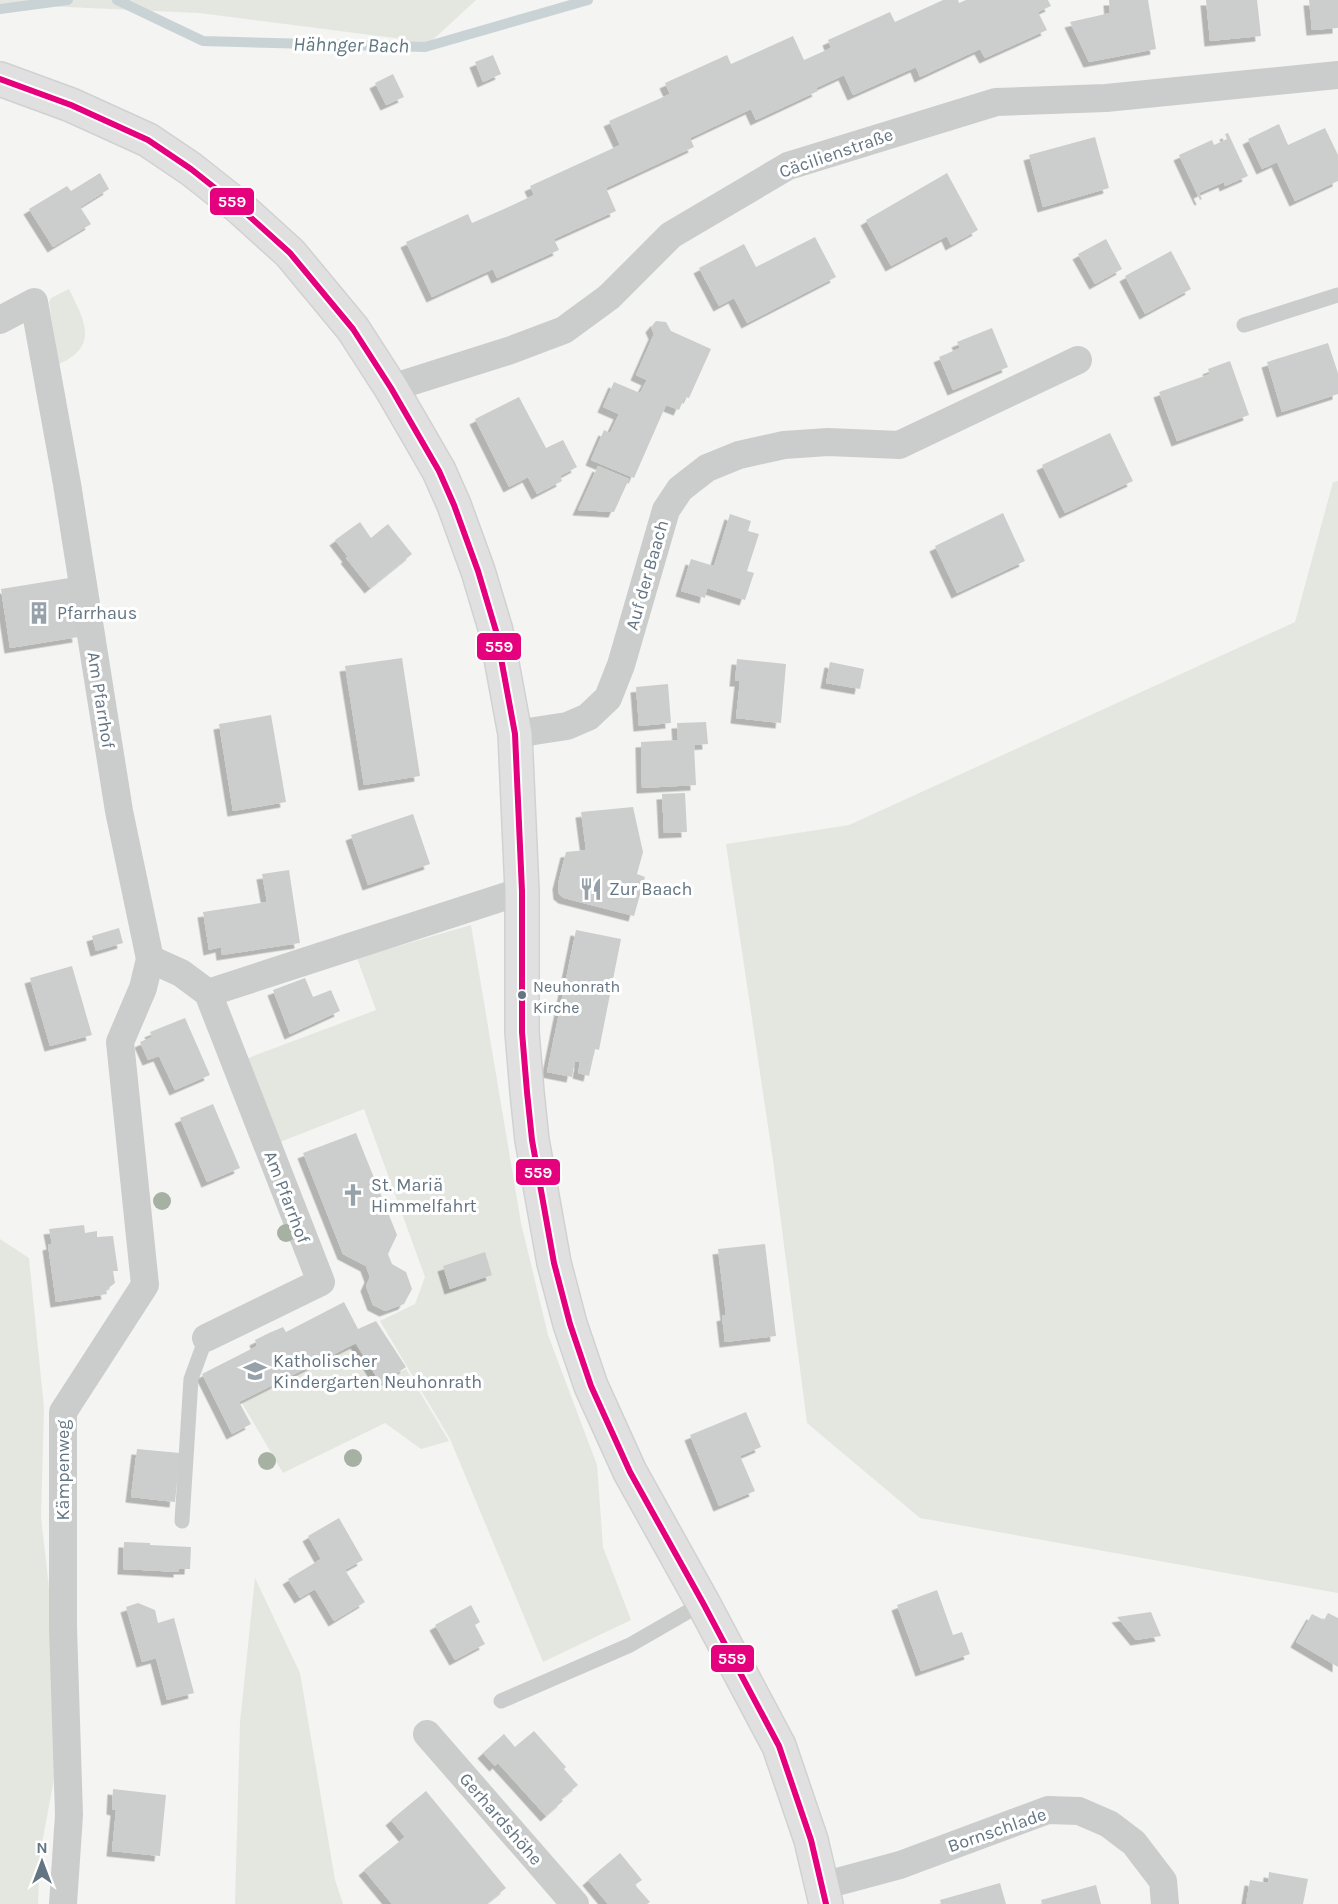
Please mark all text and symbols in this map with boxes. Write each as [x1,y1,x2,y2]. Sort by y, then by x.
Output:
water label: Hähnger Bach [293,32,409,58]
street label: Cäcilienstraße [776,123,896,183]
line badge: 559 [209,187,255,216]
text: 559 [218,192,246,211]
street label: Auf der Baach [621,517,673,633]
building icon: Pfarrhaus [26,600,52,626]
place label: Pfarrhaus [57,602,137,624]
line badge: 559 [476,632,522,661]
text: 559 [485,637,513,656]
street label: Am Pfarrhof [83,650,120,751]
restaurant icon: Zur Baach [578,876,604,902]
place label: Zur Baach [609,878,693,900]
place label: Neuhonrath Kirche [533,977,620,1017]
marker: Neuhonrath Kirche [516,989,528,1001]
street label: Am Pfarrhof [259,1148,315,1247]
line badge: 559 [515,1158,561,1186]
text: 559 [524,1163,552,1182]
place label: St. Mariä Himmelfahrt [371,1174,477,1217]
church icon: St. Mariä Himmelfahrt [340,1182,366,1208]
place label: Katholischer Kindergarten Neuhonrath [273,1350,482,1393]
school or university icon: Katholischer Kindergarten Neuhonrath [242,1358,268,1384]
street label: Kämpenweg [52,1420,74,1520]
line badge: 559 [710,1644,755,1673]
text: 559 [718,1649,746,1668]
street label: Gerhardshöhe [455,1768,547,1870]
street label: Bornschlade [945,1803,1049,1857]
north arrow [12,1832,72,1892]
text: N [36,1838,48,1857]

